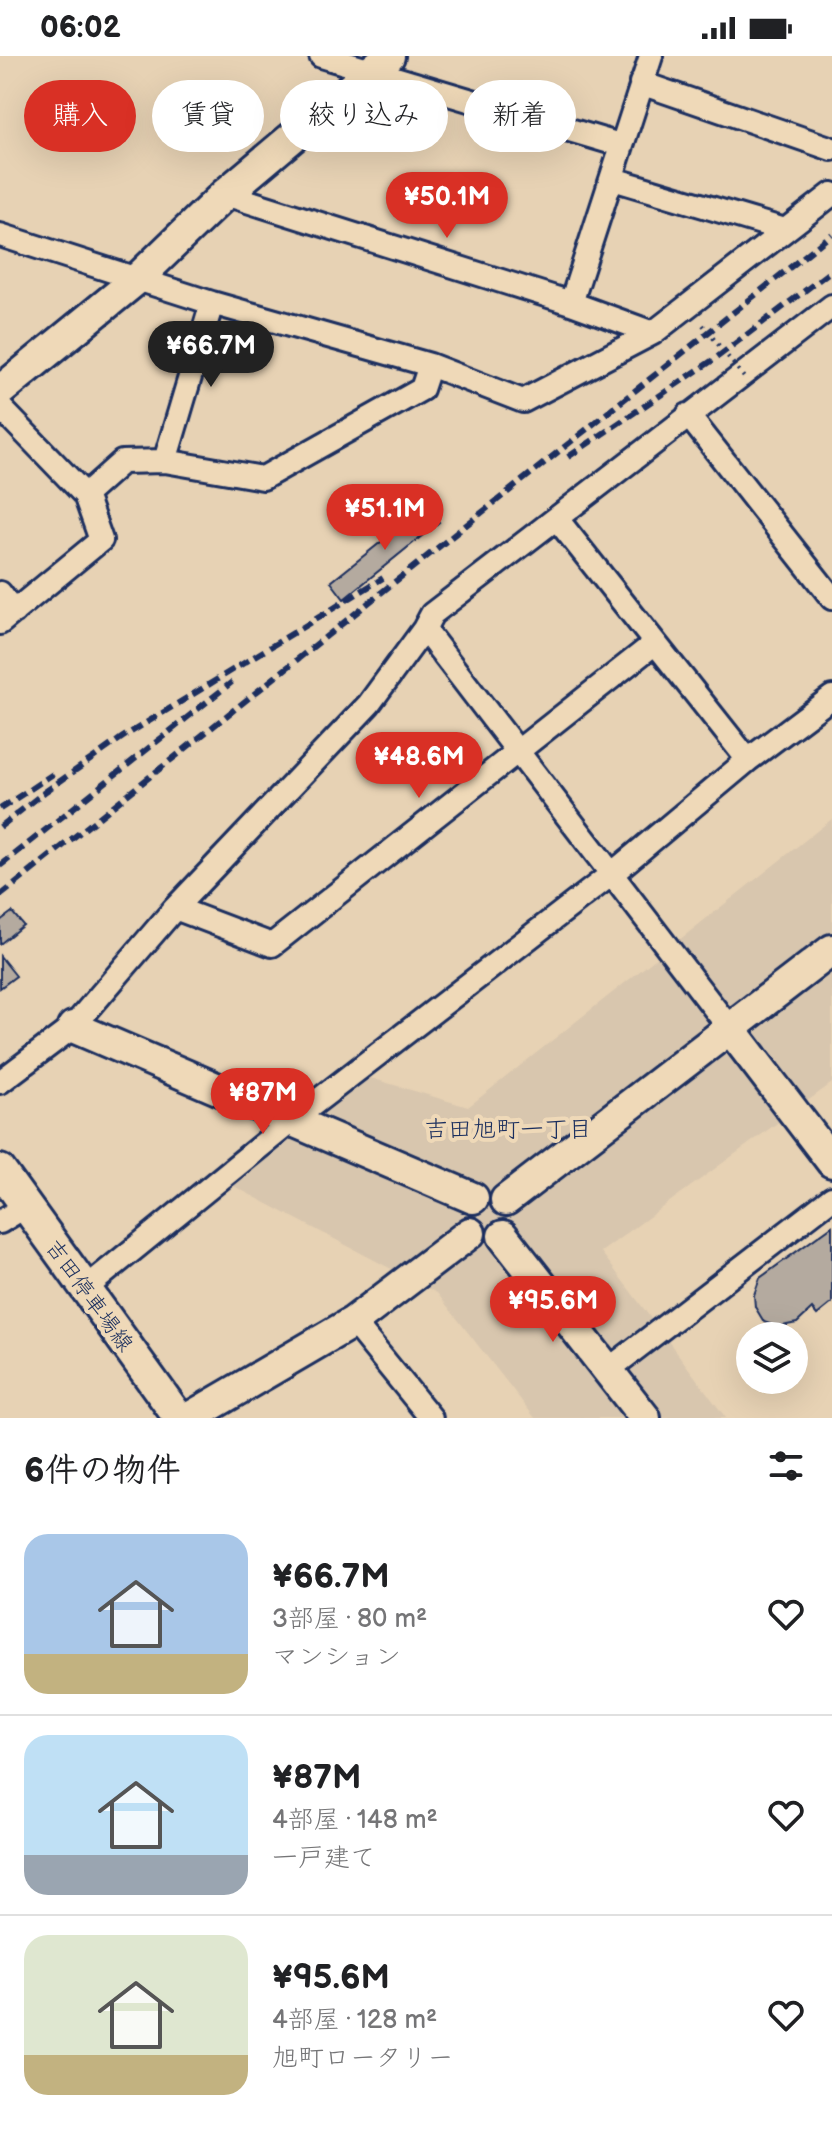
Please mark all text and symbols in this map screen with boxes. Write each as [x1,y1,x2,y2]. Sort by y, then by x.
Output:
text: 06:02 [40,10,121,46]
chip: 購入 [24,80,136,152]
chip: 賃貸 [152,80,264,152]
chip: 絞り込み [280,80,448,152]
chip: 新着 [464,80,576,152]
pin: ¥50.1M [382,172,512,240]
text: ¥50.1M [404,182,490,213]
pin: ¥66.7M [146,321,276,389]
text: ¥66.7M [166,331,256,362]
pin: ¥51.1M [320,484,450,552]
text: ¥51.1M [344,494,426,525]
pin: ¥48.6M [354,732,484,800]
text: ¥48.6M [374,742,464,773]
pin: ¥87M [216,1068,310,1136]
text: ¥87M [229,1078,297,1109]
district label: 吉田旭町一丁目 [424,1115,592,1144]
street label: 吉田停車場線 [39,1235,139,1357]
pin: ¥95.6M [488,1276,618,1344]
text: ¥95.6M [508,1286,598,1317]
map controls [736,1322,808,1394]
button: layers [736,1322,808,1394]
icon: filters [764,1444,808,1488]
text: 6件の物件 [24,1450,181,1491]
text: ¥66.7M [272,1556,390,1597]
icon: home [88,1566,184,1662]
icon: heart [764,1592,808,1636]
text: 3部屋 · 80 m² [272,1604,427,1635]
text: マンション [272,1642,401,1673]
text: ¥87M [272,1757,361,1798]
icon: home [88,1767,184,1863]
icon: heart [764,1793,808,1837]
text: 4部屋 · 148 m² [272,1805,438,1836]
text: 一戸建て [272,1843,376,1874]
text: ¥95.6M [272,1957,390,1998]
icon: home [88,1967,184,2063]
icon: heart [764,1993,808,2037]
text: 4部屋 · 128 m² [272,2005,437,2036]
text: 旭町ロータリー [272,2043,453,2074]

